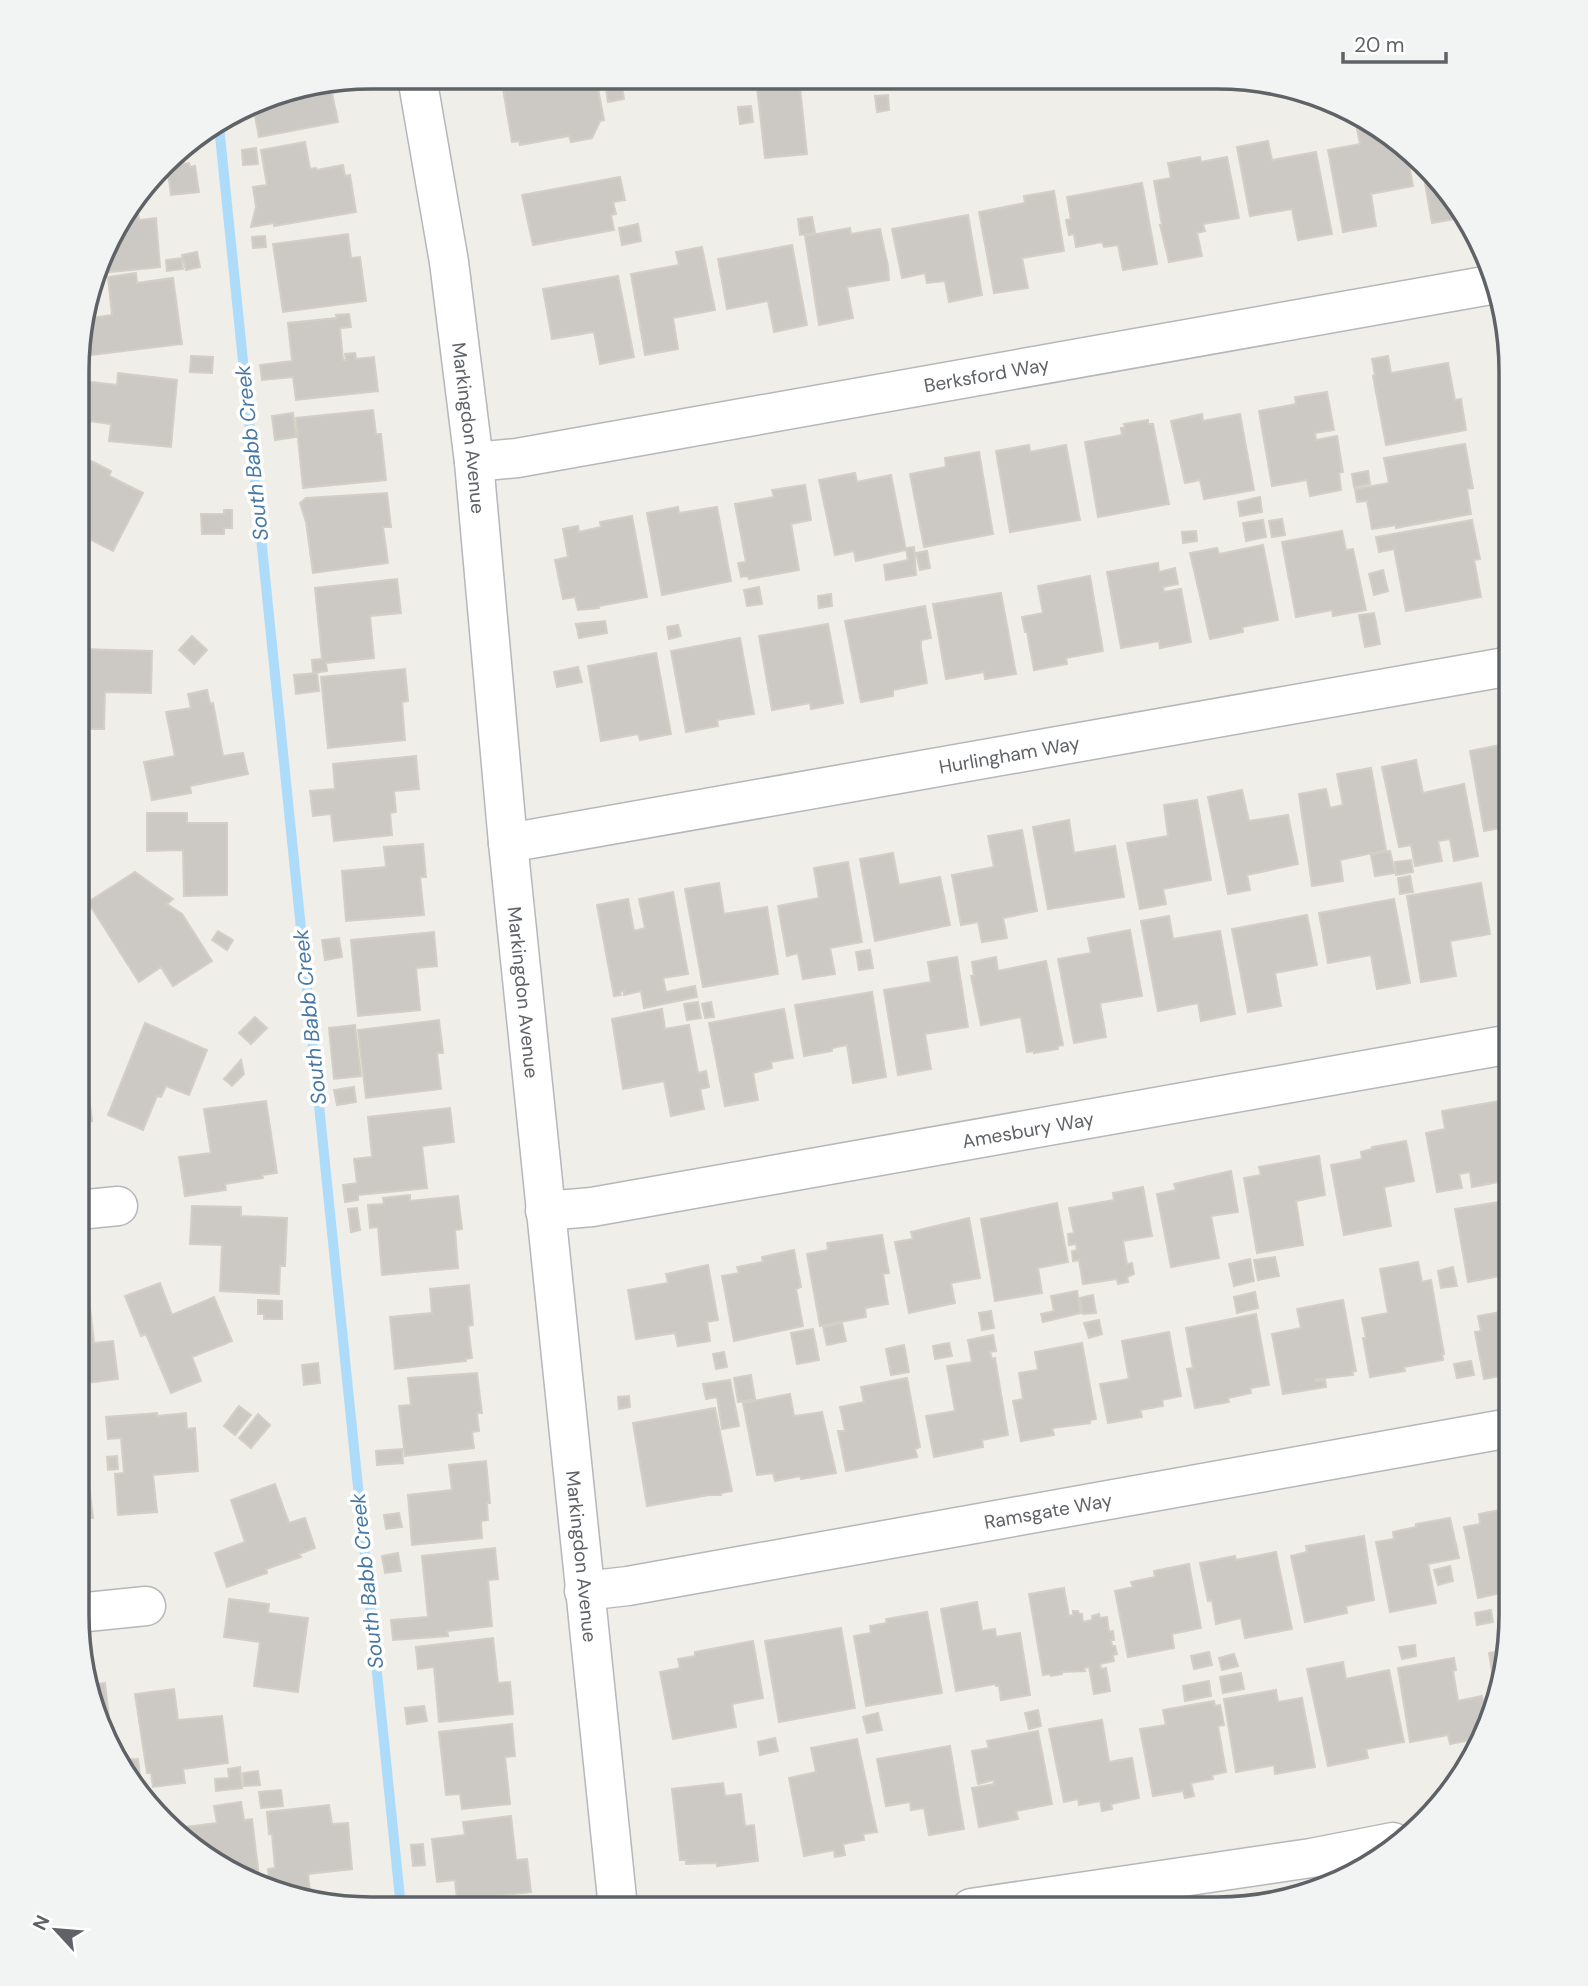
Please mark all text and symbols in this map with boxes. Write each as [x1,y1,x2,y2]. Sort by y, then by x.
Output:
scale bar [1343,21,1446,65]
text: 20 m [1354,31,1405,59]
street label: Markingdon Avenue [446,341,491,515]
street label: Berksford Way [922,352,1052,398]
water label: South Babb Creek [229,364,275,542]
street label: Hurlingham Way [937,730,1082,780]
street label: Markingdon Avenue [502,905,544,1079]
water label: South Babb Creek [287,928,333,1106]
street label: Amesbury Way [960,1106,1096,1154]
street label: Markingdon Avenue [560,1469,602,1643]
street label: Ramsgate Way [982,1487,1115,1535]
water label: South Babb Creek [344,1492,390,1670]
north arrow [21,1895,91,1965]
text: N [27,1911,55,1934]

